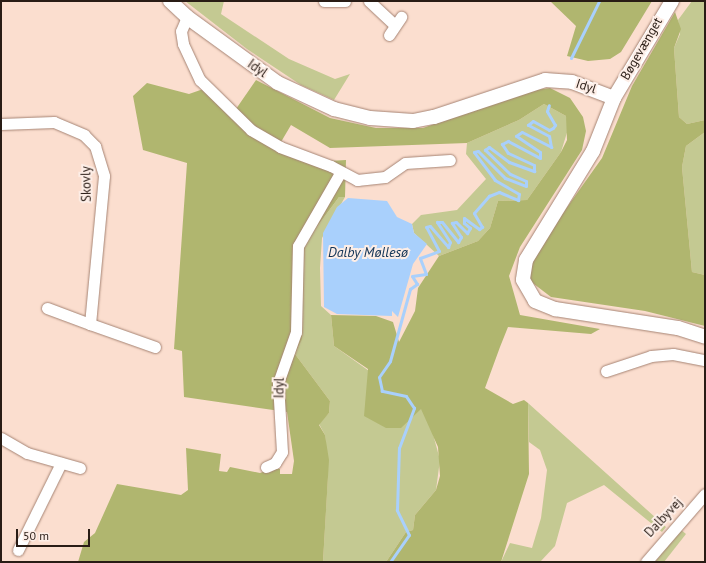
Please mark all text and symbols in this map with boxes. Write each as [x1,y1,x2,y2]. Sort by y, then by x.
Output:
street label: Bøgevænget [618,15,666,83]
street label: Idyl [244,57,270,81]
street label: Idyl [574,76,598,98]
street label: Skovly [79,166,95,202]
water label: Dalby Møllesø [328,244,408,260]
street label: Idyl [272,378,288,398]
street label: Dalbyvej [642,495,686,541]
scale bar [18,521,92,547]
text: 50 m [23,528,49,543]

